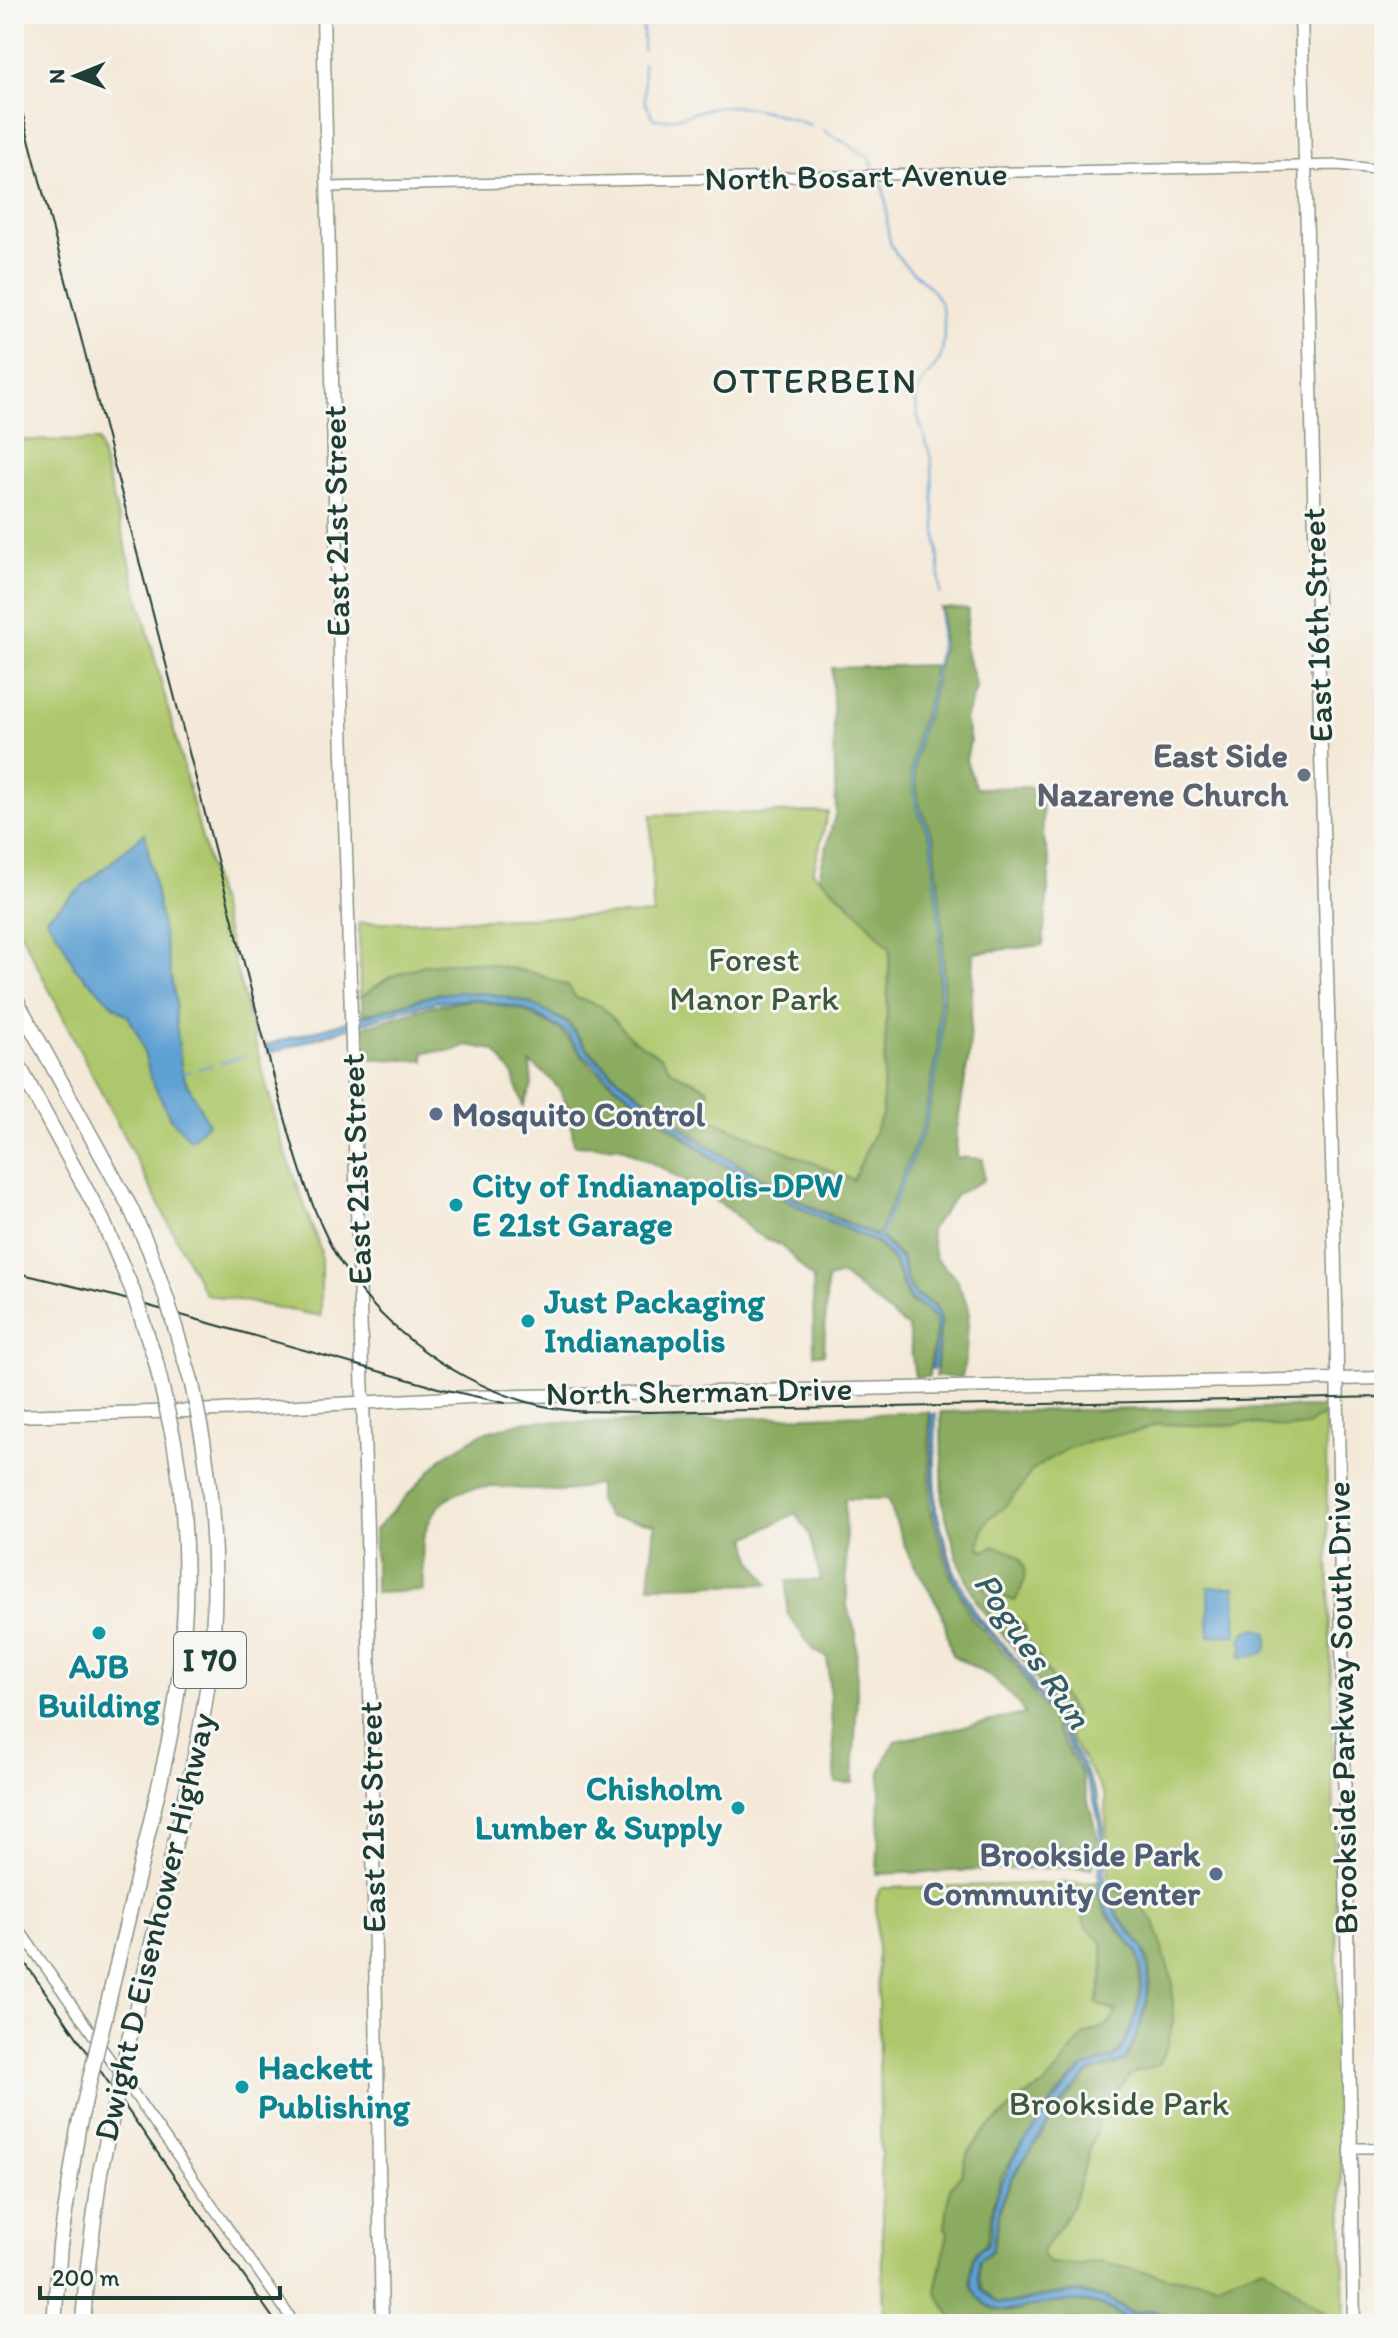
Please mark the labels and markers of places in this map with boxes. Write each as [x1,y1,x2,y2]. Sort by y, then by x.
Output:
place label: East Side Nazarene Church [1037,735,1289,815]
marker: East Side Nazarene Church [1295,766,1313,784]
place label: Mosquito Control [452,1094,706,1135]
marker: Mosquito Control [427,1105,445,1123]
place label: City of Indianapolis-DPW E 21st Garage [472,1165,843,1245]
marker: City of Indianapolis-DPW E 21st Garage [447,1196,465,1214]
place label: Just Packaging Indianapolis [543,1281,765,1361]
marker: Just Packaging Indianapolis [519,1312,537,1330]
marker: AJB Building [90,1624,108,1642]
place label: AJB Building [38,1646,161,1726]
place label: Chisholm Lumber & Supply [475,1768,723,1848]
marker: Chisholm Lumber & Supply [729,1799,747,1817]
place label: Brookside Park Community Center [923,1834,1201,1914]
marker: Brookside Park Community Center [1207,1865,1225,1883]
place label: Hackett Publishing [258,2047,411,2127]
marker: Hackett Publishing [233,2078,251,2096]

